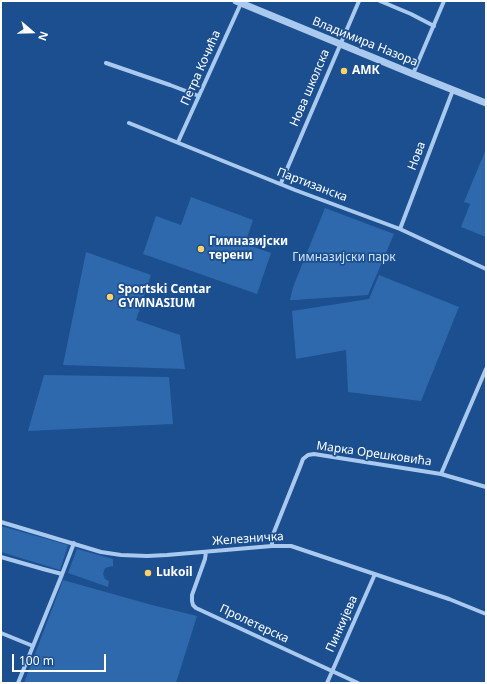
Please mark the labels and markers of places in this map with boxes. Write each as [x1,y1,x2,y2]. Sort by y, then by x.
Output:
place label: АМК [352,64,380,78]
marker: АМК [339,66,349,76]
place label: Гимназијски терени [209,235,288,263]
marker: Гимназијски терени [196,244,206,254]
place label: Sportski Centar GYMNASIUM [118,283,211,311]
marker: Sportski Centar GYMNASIUM [105,292,115,302]
place label: Lukoil [156,566,193,580]
marker: Lukoil [143,568,153,578]

